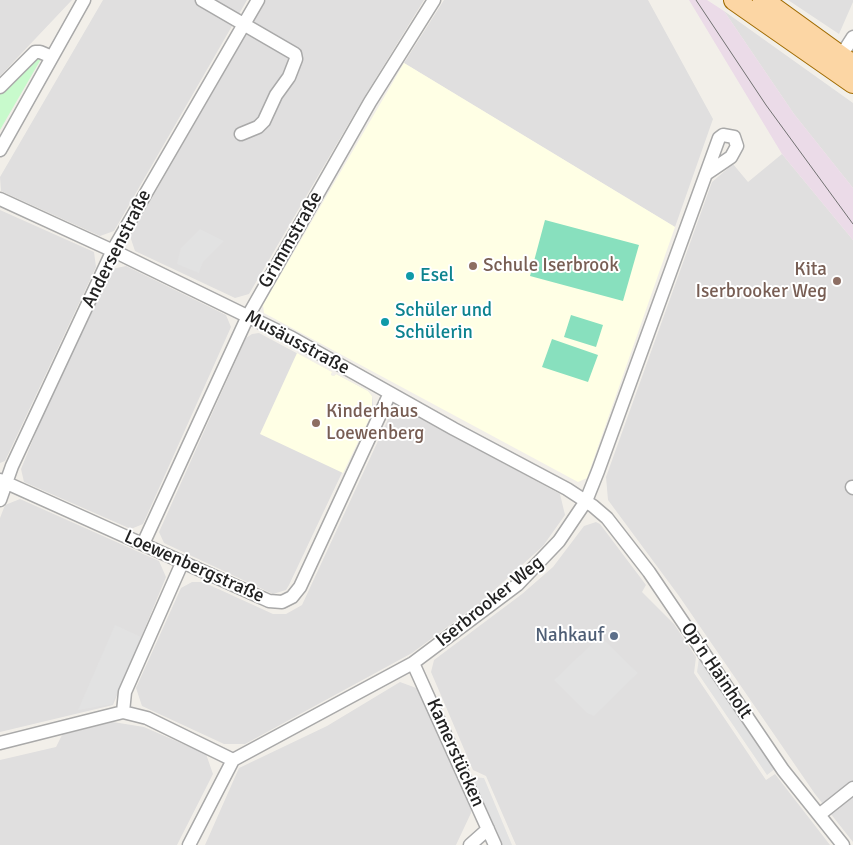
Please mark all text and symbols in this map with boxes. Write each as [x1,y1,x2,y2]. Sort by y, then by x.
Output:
street label: Andersenstraße [77,186,157,312]
street label: Grimmstraße [254,188,328,292]
place label: Schule Iserbrook [483,255,619,277]
place label: Kita Iserbrooker Weg [695,259,827,303]
marker: Schule Iserbrook [467,260,479,272]
place label: Esel [420,265,454,287]
marker: Esel [404,270,416,282]
marker: Kita Iserbrooker Weg [831,275,843,287]
place label: Schüler und Schülerin [395,300,492,344]
street label: Musäusstraße [241,306,353,380]
marker: Schüler und Schülerin [379,316,391,328]
place label: Kinderhaus Loewenberg [326,401,424,445]
marker: Kinderhaus Loewenberg [310,417,322,429]
street label: Loewenbergstraße [120,526,268,608]
street label: Iserbrooker Weg [432,552,548,652]
street label: Op'n Hainholt [675,619,757,723]
place label: Nahkauf [535,625,604,647]
marker: Nahkauf [608,630,620,642]
street label: Kamerstücken [421,695,489,811]

